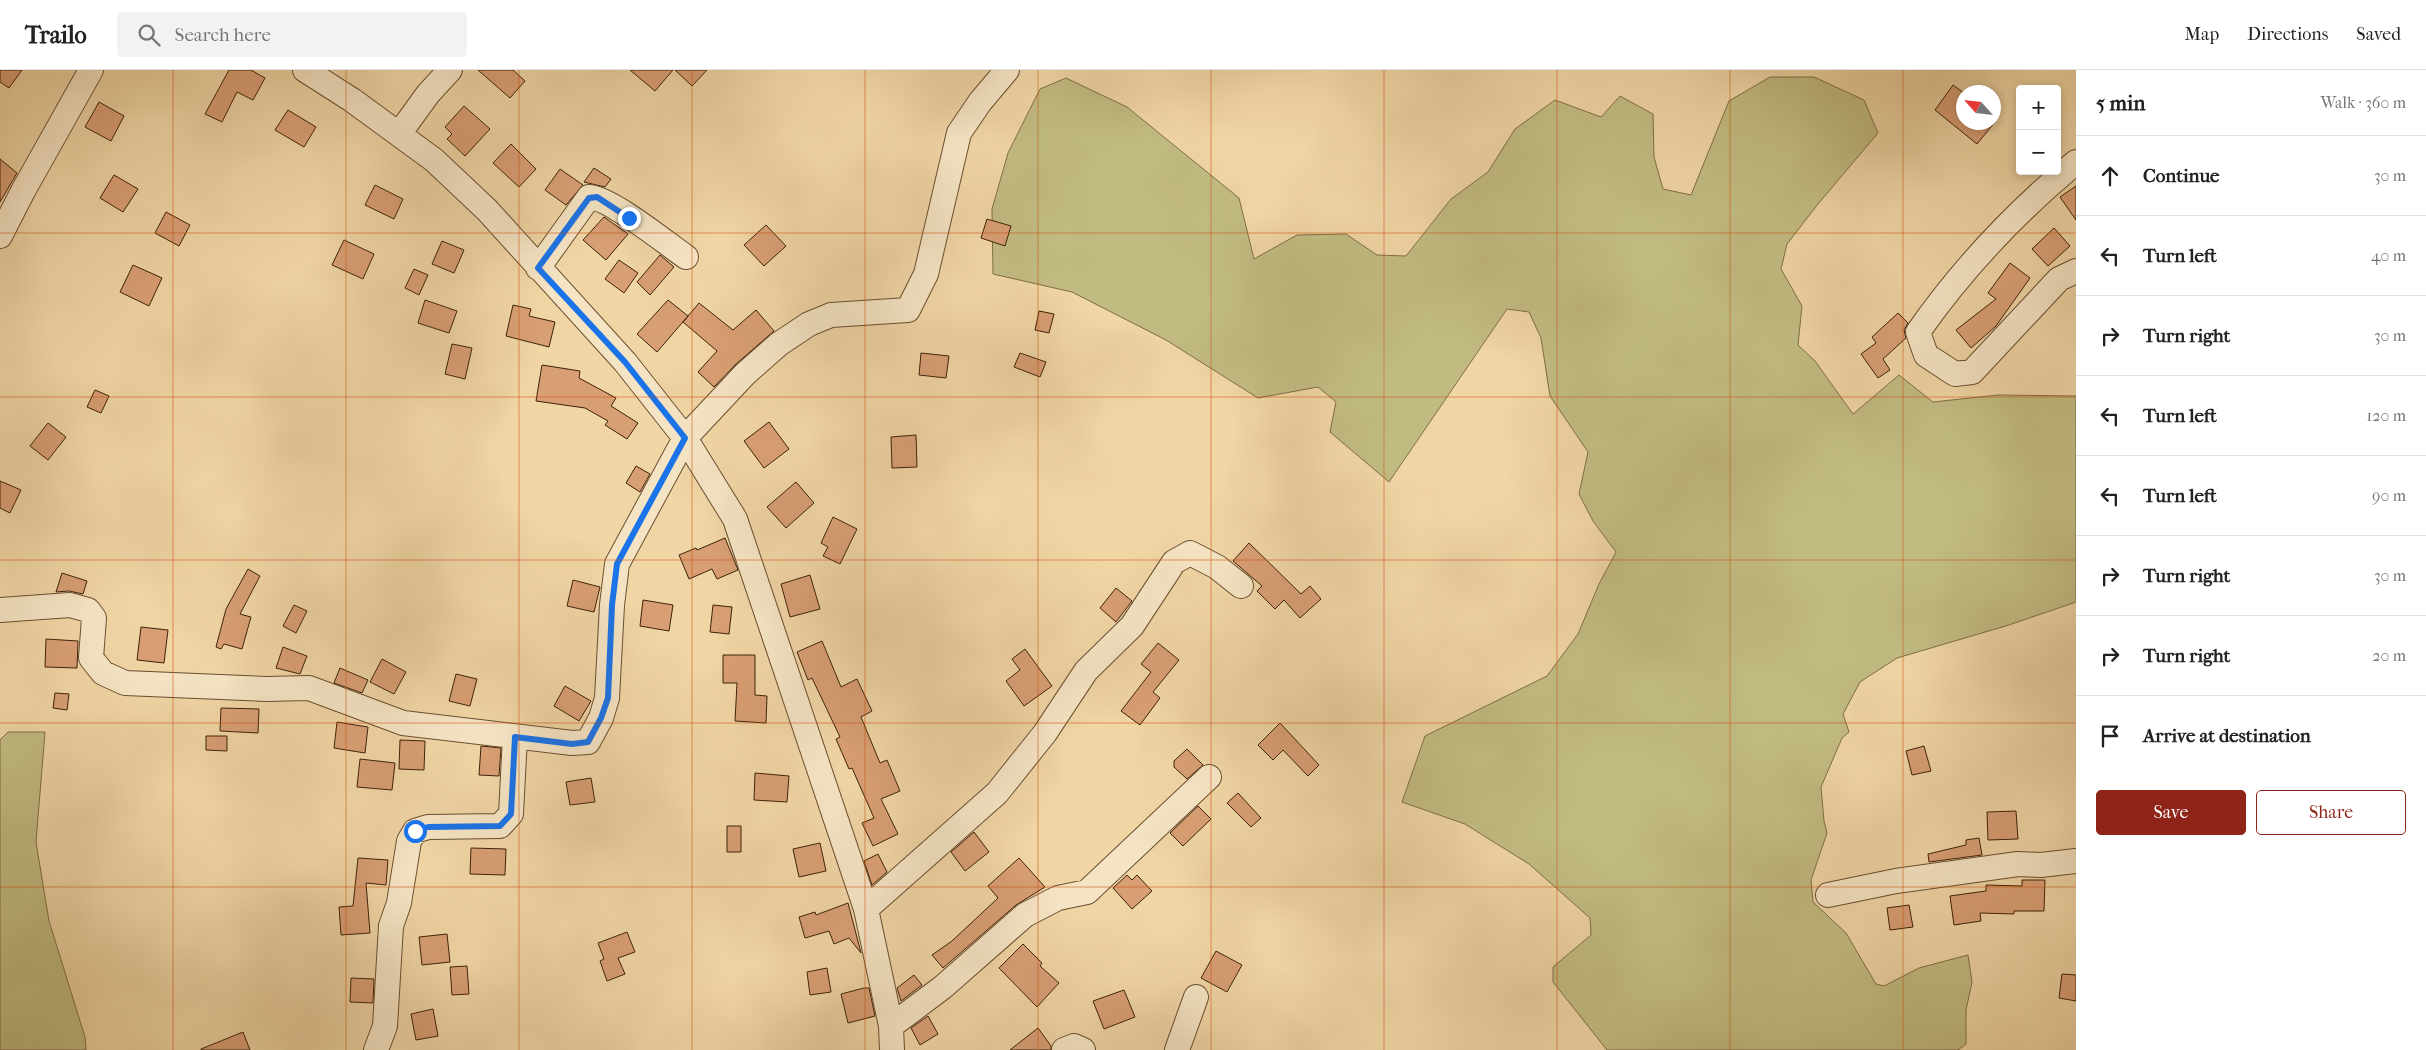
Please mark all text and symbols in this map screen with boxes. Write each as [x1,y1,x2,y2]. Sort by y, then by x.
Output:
search box [117,12,467,57]
text: Trailo [25,21,87,49]
icon: search [135,21,163,49]
text: Search here [175,24,271,46]
text: Map [2185,24,2219,45]
text: Directions [2247,24,2328,45]
text: Saved [2356,24,2401,45]
north arrow [1956,85,2001,130]
map controls [2016,85,2061,175]
button: + [2016,85,2061,130]
text: 5 min [2096,91,2145,115]
text: Walk · 360 m [2320,93,2406,112]
button: − [2016,130,2061,175]
icon: ahead [2096,162,2124,190]
text: Continue [2143,165,2219,187]
text: 30 m [2374,166,2406,185]
route end [618,207,641,230]
icon: left [2096,242,2124,270]
text: Turn left [2143,245,2217,267]
text: 40 m [2371,246,2406,265]
icon: right [2096,322,2124,350]
text: Turn right [2143,325,2230,347]
text: 30 m [2374,326,2406,345]
icon: left [2096,402,2124,430]
text: Turn left [2143,405,2217,427]
text: 120 m [2367,406,2406,425]
icon: left [2096,482,2124,510]
text: Turn left [2143,485,2217,507]
text: 90 m [2372,486,2406,505]
icon: right [2096,562,2124,590]
text: Turn right [2143,565,2230,587]
text: 30 m [2374,566,2406,585]
icon: right [2096,642,2124,670]
text: Turn right [2143,645,2230,667]
text: 20 m [2372,646,2406,665]
icon: arrive [2096,722,2124,750]
text: Arrive at destination [2143,725,2311,747]
button: Save [2096,790,2246,835]
button: Share [2256,790,2406,835]
route start [404,820,427,843]

